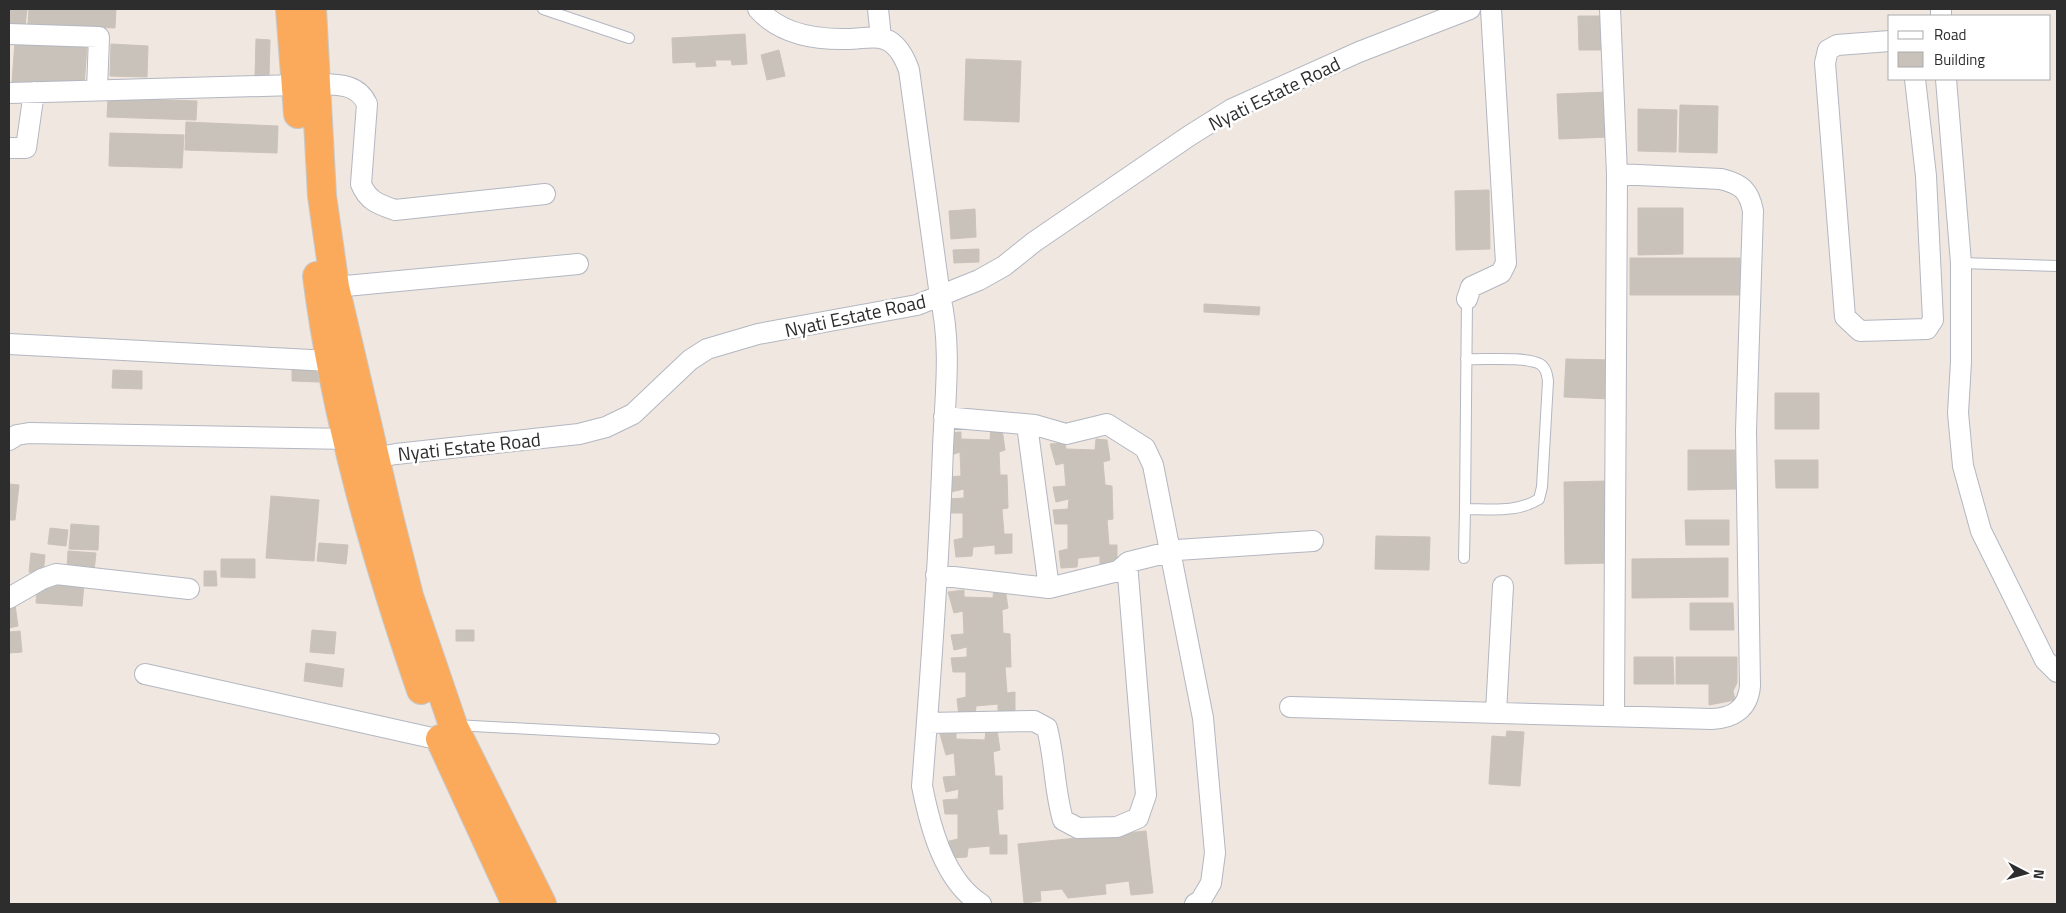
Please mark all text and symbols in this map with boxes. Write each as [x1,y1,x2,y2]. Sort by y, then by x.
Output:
legend [1888,15,2051,80]
text: Road [1934,23,1966,46]
text: Building [1934,48,1985,71]
street label: Nyati Estate Road [1203,49,1345,137]
street label: Nyati Estate Road [782,286,928,344]
street label: Nyati Estate Road [396,424,542,468]
north arrow [2001,848,2051,898]
text: N [2028,868,2050,880]

